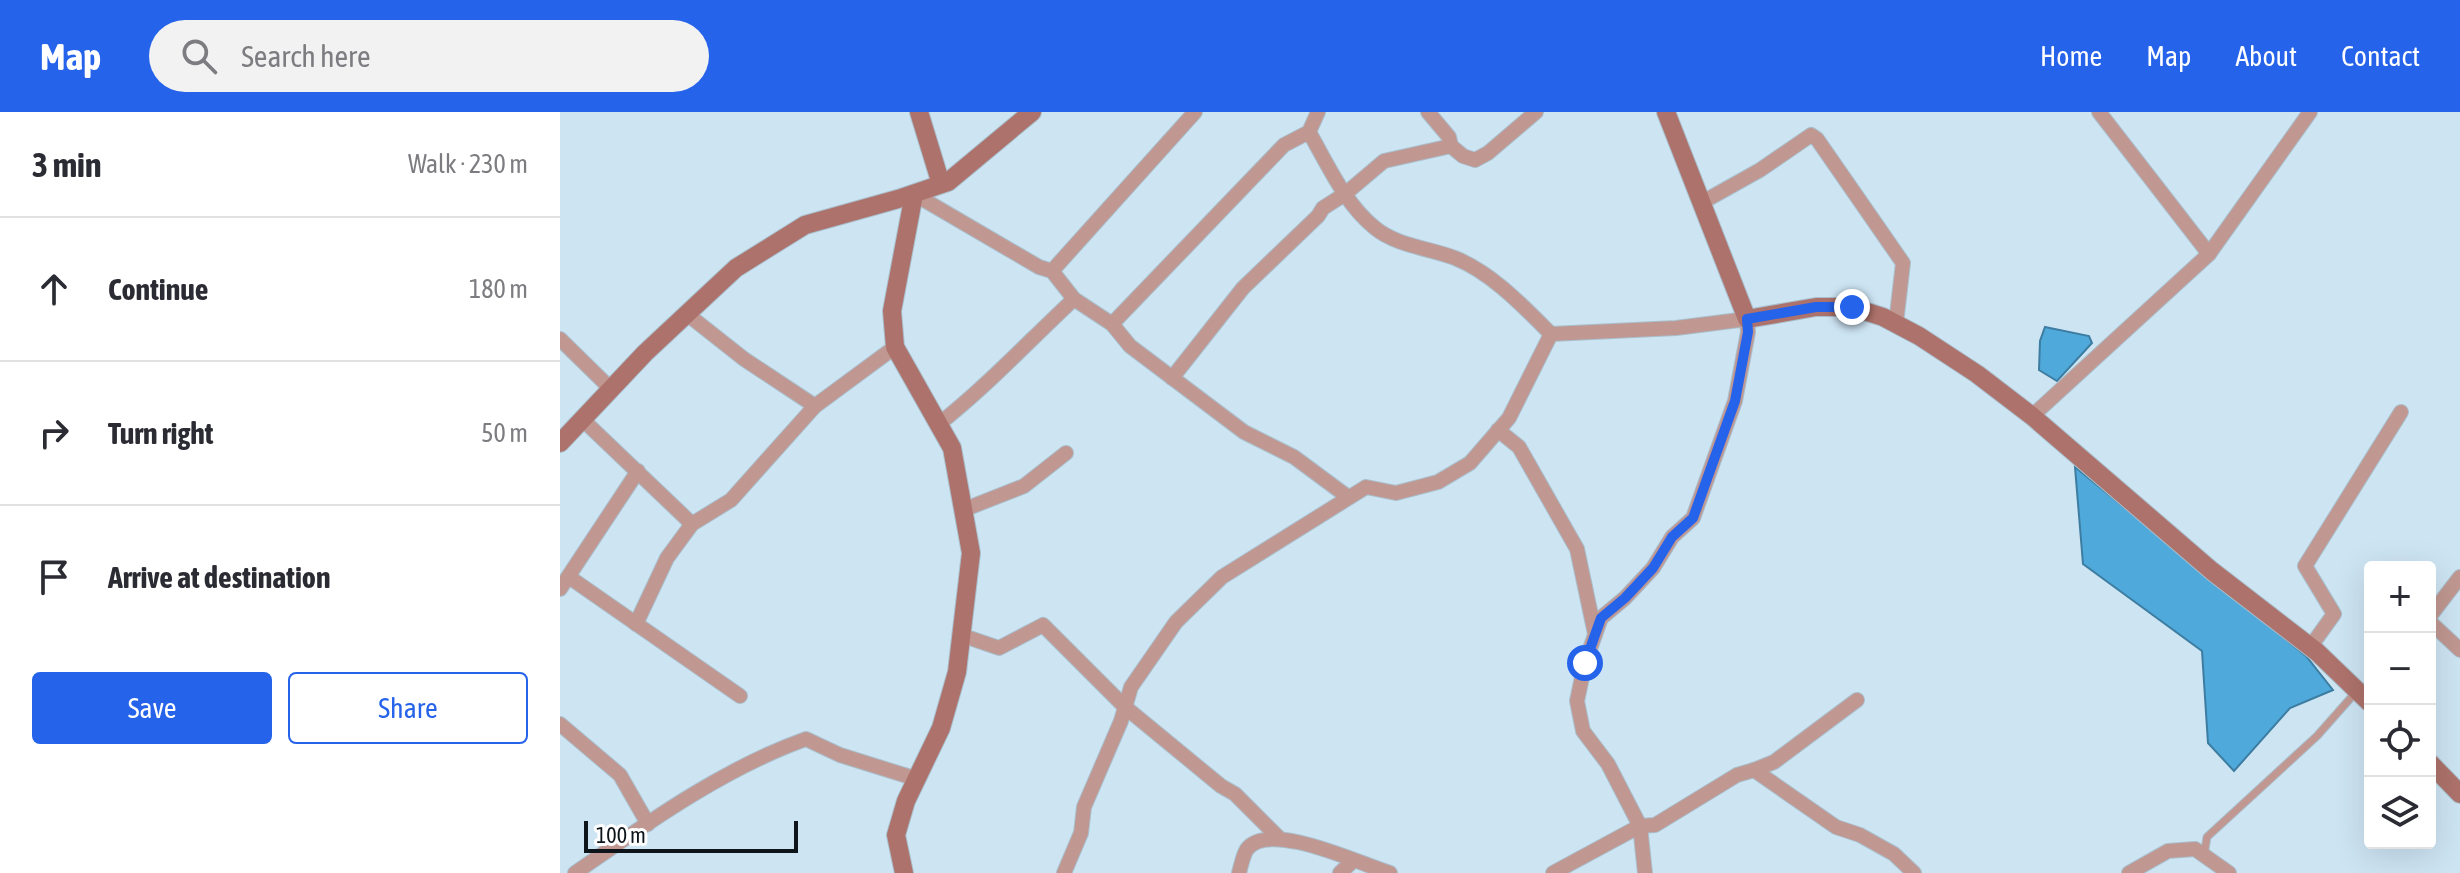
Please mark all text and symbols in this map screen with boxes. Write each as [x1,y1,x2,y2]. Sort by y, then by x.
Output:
search box [149,20,709,92]
icon: search [177,34,221,78]
text: Map [40,35,101,78]
text: Search here [241,39,371,73]
text: Home [2040,40,2102,72]
text: Map [2146,40,2191,72]
text: About [2235,40,2297,72]
text: Contact [2341,40,2420,72]
text: 3 min [32,145,101,184]
text: Walk · 230 m [408,149,528,179]
icon: ahead [32,267,76,311]
text: Continue [108,272,208,306]
text: 180 m [469,274,528,304]
route end [1834,289,1870,325]
icon: right [32,411,76,455]
text: Turn right [108,416,214,450]
text: 50 m [481,418,528,448]
icon: arrive [32,555,76,599]
text: Arrive at destination [108,560,330,594]
map controls [2364,561,2436,849]
button: + [2364,561,2436,633]
button: − [2364,633,2436,705]
route start [1567,645,1603,681]
button: Save [32,672,272,744]
button: Share [288,672,528,744]
button: locate [2364,705,2436,777]
button: layers [2364,777,2436,849]
scale bar [584,817,798,853]
text: 100 m [596,822,646,848]

